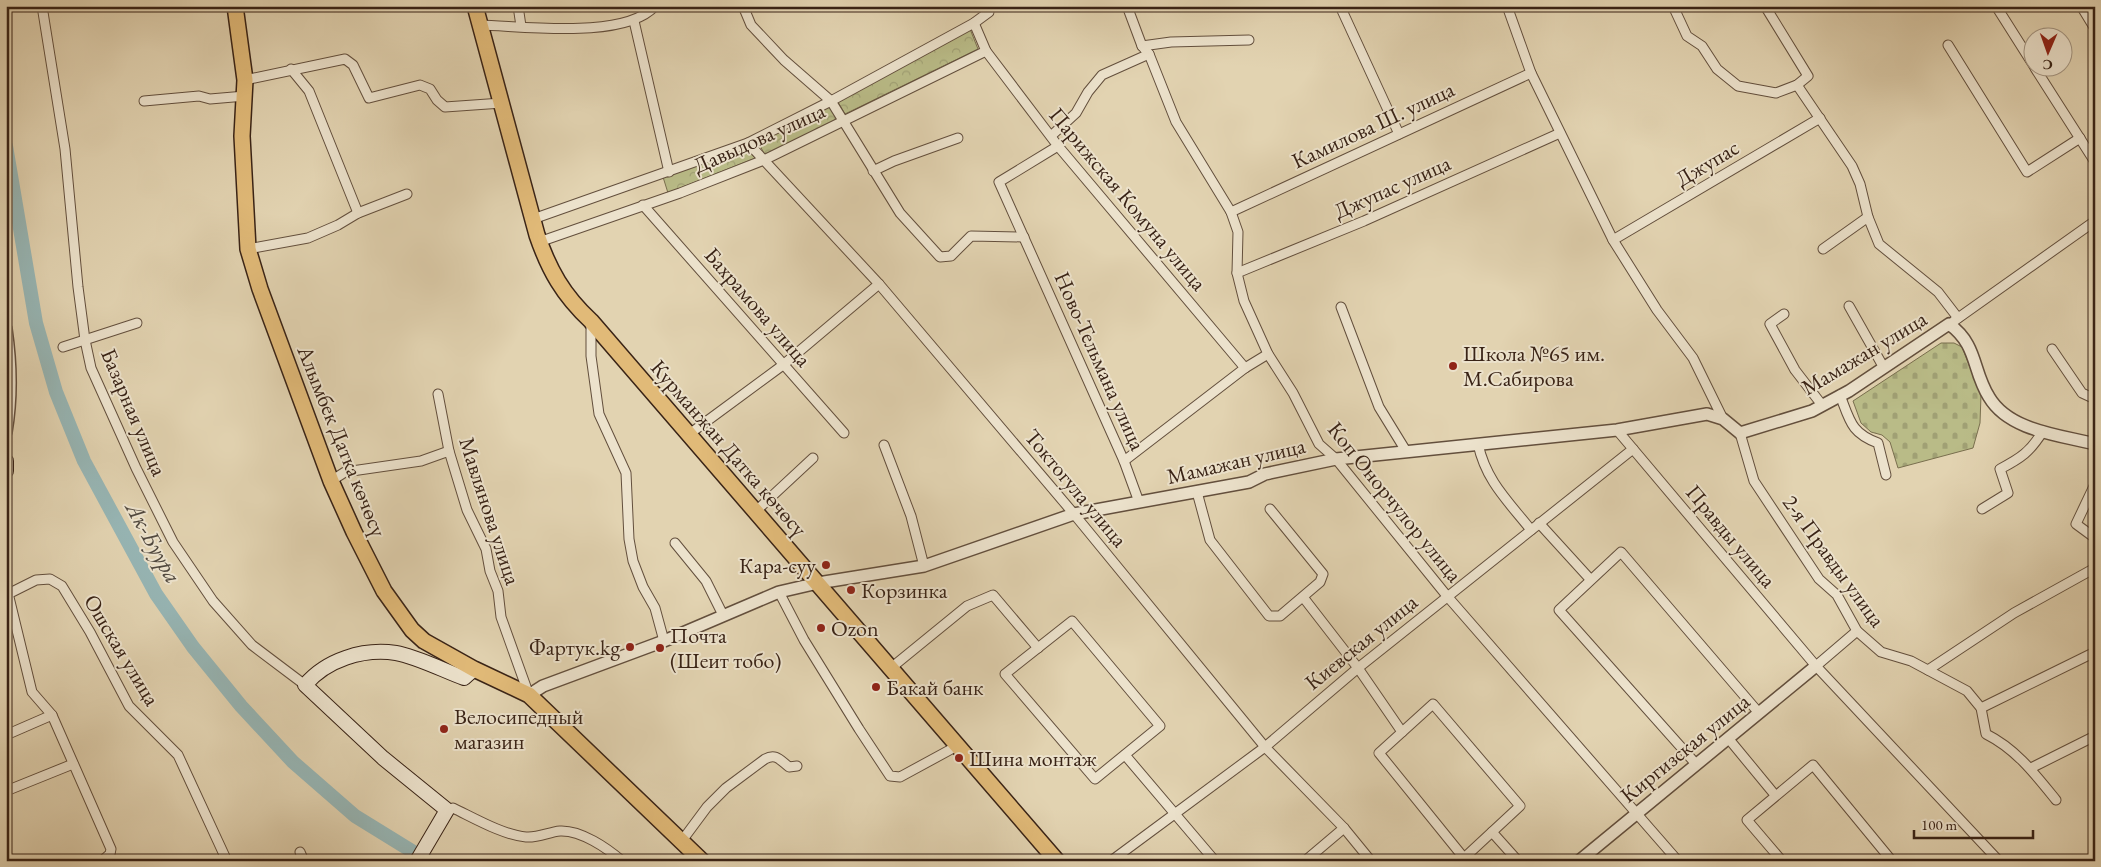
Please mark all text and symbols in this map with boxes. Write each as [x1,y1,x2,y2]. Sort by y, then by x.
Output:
north arrow [2024,28,2074,78]
text: С [2042,56,2053,74]
street label: Камилова Ш. улица [1287,75,1459,175]
street label: Давыдова улица [688,96,830,180]
street label: Парижская Комуна улица [1043,101,1213,297]
street label: Джупас [1670,133,1744,193]
street label: Джупас улица [1329,148,1455,226]
street label: Бахрамова улица [698,241,818,373]
street label: Ново-Тельмана улица [1048,267,1153,455]
street label: Мамажан улица [1796,304,1932,402]
place label: Школа №65 им. М.Сабирова [1463,339,1605,393]
street label: Алымбек Датка көчөсү [290,340,394,541]
street label: Базарная улица [94,344,174,480]
street label: Курманжан Датка көчөсү [644,354,814,543]
marker: Школа №65 им. М.Сабирова [1447,360,1459,372]
street label: Коп Онорчулор улица [1321,416,1469,588]
street label: Токтогула улица [1018,423,1134,553]
street label: Мамажан улица [1164,431,1308,491]
street label: Мавлянова улица [452,433,528,589]
street label: Правды улица [1679,478,1783,594]
street label: 2-я Правды улица [1776,489,1892,633]
water label: Ак-Буура [118,494,189,588]
place label: Кара-суу [739,551,816,580]
marker: Кара-суу [820,559,832,571]
place label: Корзинка [861,576,948,605]
marker: Корзинка [845,584,857,596]
street label: Киевская улица [1299,587,1424,696]
street label: Ошская улица [77,589,167,711]
place label: Ozon [831,614,879,643]
place label: Почта (Шеит тобо) [670,621,782,675]
marker: Ozon [815,622,827,634]
place label: Фартук.kg [529,633,620,662]
marker: Фартук.kg [624,641,636,653]
marker: Почта (Шеит тобо) [654,642,666,654]
place label: Бакай банк [886,673,984,702]
marker: Бакай банк [870,681,882,693]
street label: Киргизская улица [1614,687,1756,809]
place label: Велосипедный магазин [454,702,584,756]
marker: Велосипедный магазин [438,723,450,735]
place label: Шина монтаж [969,744,1098,773]
marker: Шина монтаж [953,752,965,764]
scale bar [1914,807,2032,839]
text: 100 m [1921,815,1958,834]

